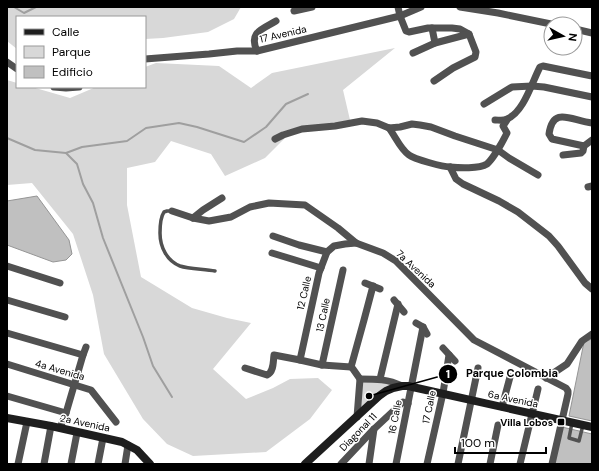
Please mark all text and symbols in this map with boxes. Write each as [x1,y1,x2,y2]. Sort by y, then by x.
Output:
legend [16,16,146,88]
north arrow [543,16,583,56]
street label: 17 Avenida [258,22,308,46]
text: Calle [52,24,79,40]
text: N [565,32,580,42]
text: Parque [52,44,91,60]
text: Edificio [52,64,93,80]
street label: 7a Avenida [393,247,439,291]
street label: 12 Calle [294,275,314,311]
street label: 13 Calle [313,296,333,333]
street label: 4a Avenida [34,357,86,383]
callout: Parque Colombia [438,362,566,385]
text: 1 [446,366,450,382]
text: Parque Colombia [466,366,558,380]
street label: 6a Avenida [487,387,539,411]
street label: 17 Calle [419,389,439,425]
street label: 16 Calle [385,398,405,435]
street label: Diagonal 11 [337,410,379,454]
street label: 2a Avenida [59,411,111,435]
place label: Villa Lobos [500,416,553,429]
marker: Villa Lobos [556,417,566,427]
scale bar [455,429,546,455]
text: 100 m [461,435,495,451]

